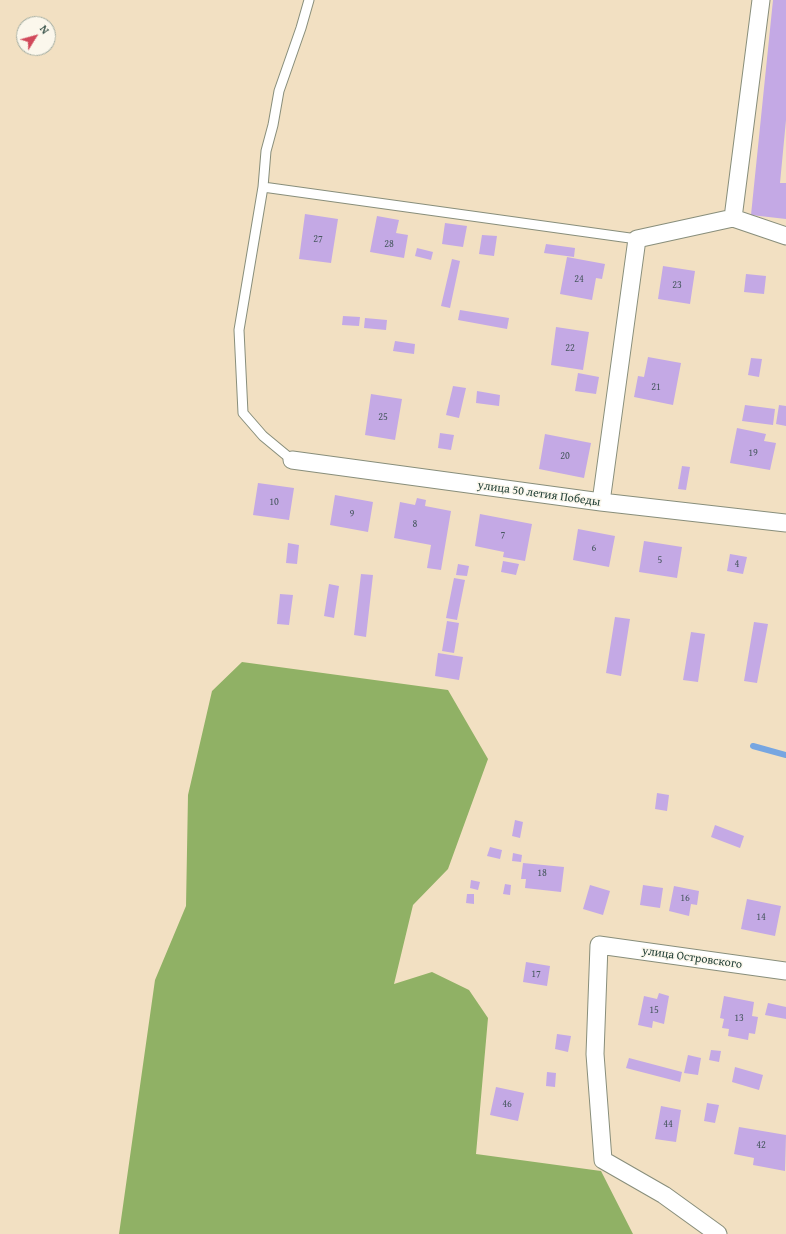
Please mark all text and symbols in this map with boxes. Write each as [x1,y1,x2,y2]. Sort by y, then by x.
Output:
north arrow [16,16,56,56]
text: N [36,22,53,37]
house number: 27 [313,233,323,245]
house number: 28 [384,238,394,250]
house number: 24 [574,273,584,285]
house number: 23 [672,279,682,291]
house number: 22 [565,342,575,354]
house number: 21 [651,381,661,393]
house number: 25 [378,411,388,423]
house number: 19 [748,447,758,459]
house number: 20 [560,450,570,462]
street label: улица 50 летия Победы [477,478,601,510]
house number: 10 [269,496,279,508]
house number: 9 [350,508,354,520]
house number: 8 [413,518,417,530]
house number: 7 [501,529,505,541]
house number: 6 [592,542,596,554]
house number: 5 [658,554,662,566]
house number: 4 [735,558,739,570]
house number: 18 [537,867,547,879]
house number: 16 [680,892,690,904]
house number: 14 [756,911,766,923]
street label: улица Островского [641,944,743,972]
house number: 17 [531,968,541,980]
house number: 15 [649,1004,659,1016]
house number: 13 [734,1012,744,1024]
house number: 46 [502,1098,512,1110]
house number: 44 [663,1118,673,1130]
house number: 42 [756,1139,766,1151]

